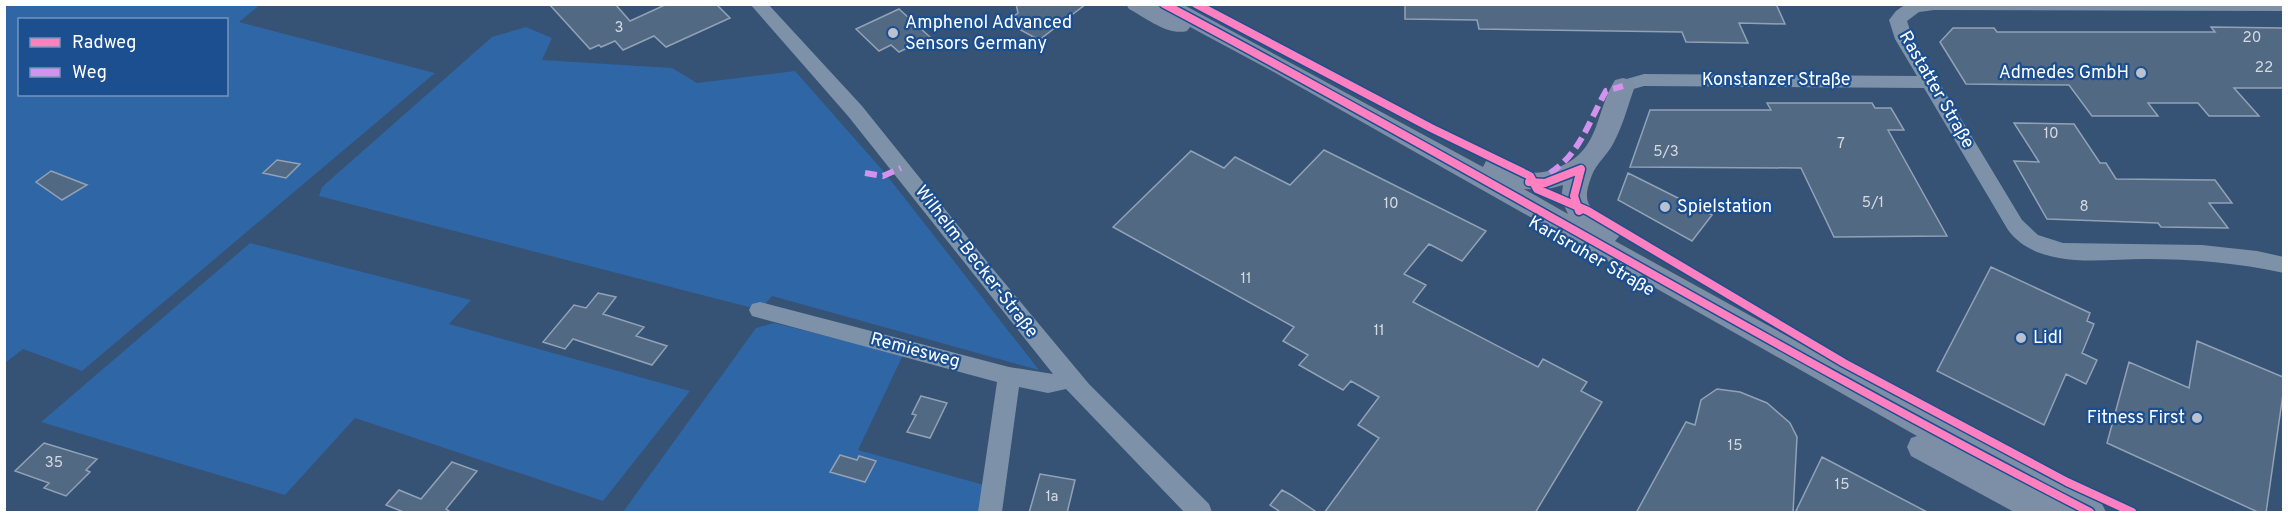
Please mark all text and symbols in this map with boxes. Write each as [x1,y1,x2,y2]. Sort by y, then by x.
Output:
place label: Amphenol Advanced Sensors Germany [905,12,1072,56]
legend [18,18,228,96]
house number: 3 [614,19,624,38]
marker: Amphenol Advanced Sensors Germany [886,26,900,40]
street label: Rastatter Straße [1893,27,1979,153]
house number: 20 [2243,29,2261,48]
text: Radweg [72,32,136,55]
house number: 22 [2255,59,2273,78]
text: Weg [72,62,107,85]
place label: Admedes GmbH [1999,62,2129,85]
marker: Admedes GmbH [2134,66,2148,80]
street label: Konstanzer Straße [1702,69,1850,92]
house number: 10 [2043,125,2059,144]
house number: 7 [1837,135,1845,154]
house number: 5/3 [1653,143,1679,162]
street label: Wilhelm-Becker-Straße [909,181,1043,343]
house number: 5/1 [1862,194,1884,213]
house number: 10 [1383,195,1399,214]
place label: Spielstation [1677,196,1772,219]
house number: 8 [2079,198,2089,217]
marker: Spielstation [1658,200,1672,214]
street label: Karlsruher Straße [1524,211,1658,303]
house number: 11 [1240,270,1252,289]
house number: 11 [1373,322,1385,341]
place label: Lidl [2033,327,2062,350]
street label: Remiesweg [868,328,962,374]
marker: Lidl [2014,331,2028,345]
place label: Fitness First [2087,407,2185,430]
marker: Fitness First [2190,411,2204,425]
house number: 15 [1728,437,1742,456]
house number: 35 [45,454,63,473]
house number: 15 [1835,476,1849,495]
house number: 1a [1045,488,1059,507]

